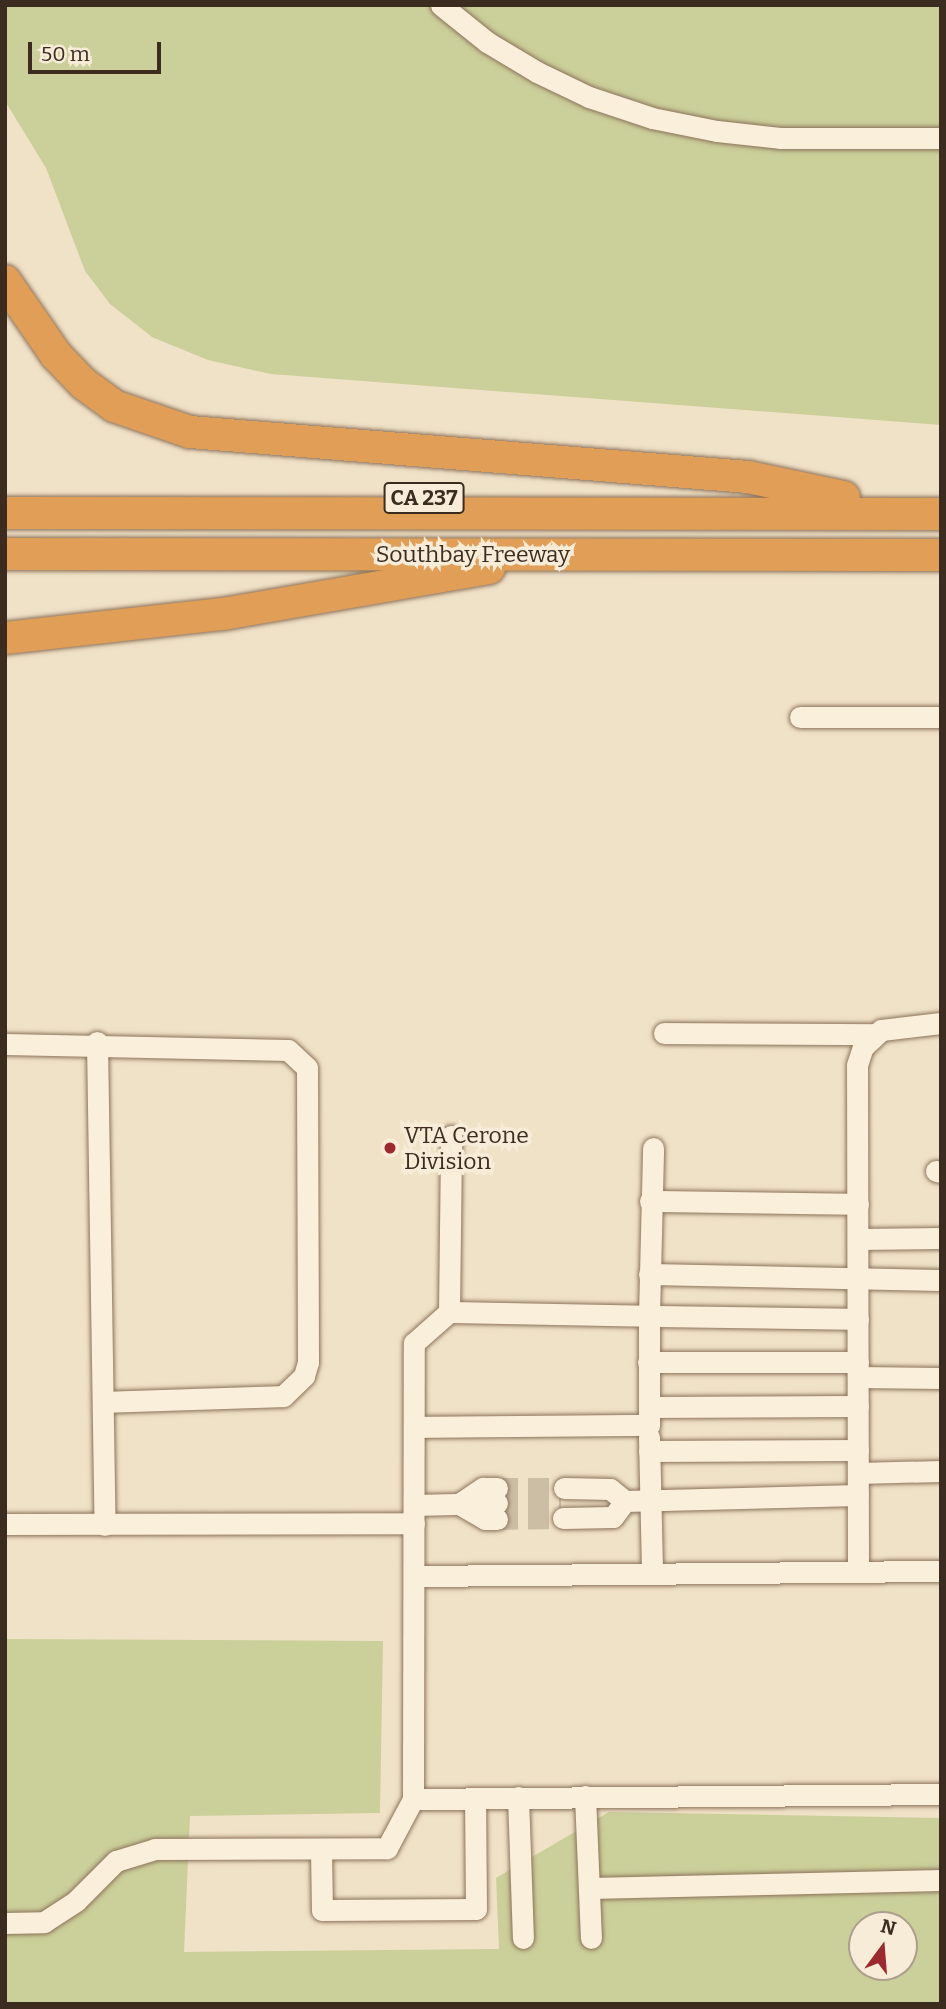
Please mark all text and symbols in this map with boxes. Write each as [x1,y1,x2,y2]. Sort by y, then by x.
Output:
scale bar [32,28,164,72]
text: 50 m [41,41,90,67]
road number: CA 237 [382,480,466,516]
street label: Southbay Freeway [376,540,570,568]
place label: VTA Cerone Division [404,1121,529,1175]
marker: VTA Cerone Division [382,1140,398,1156]
north arrow [848,1911,918,1981]
text: N [878,1914,899,1940]

